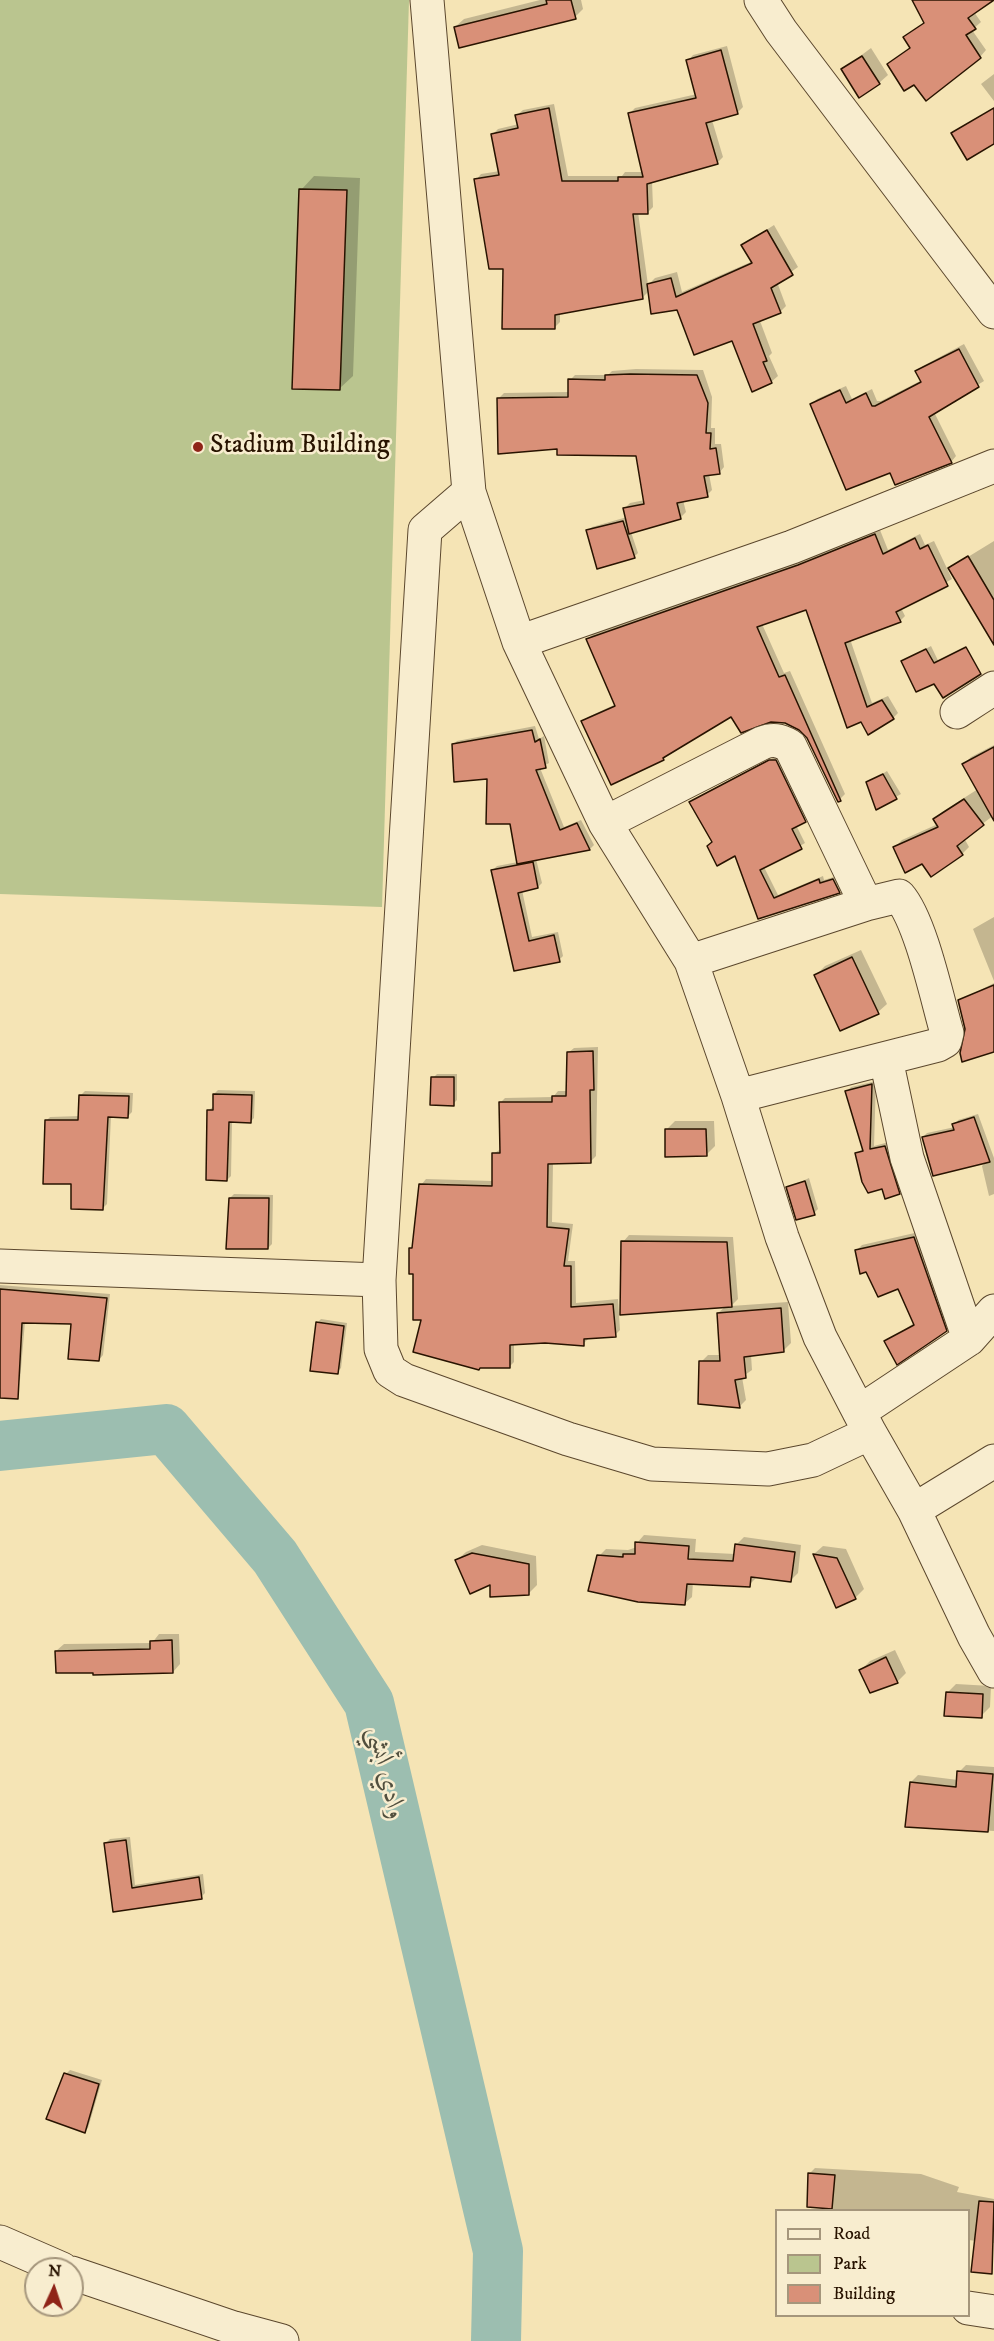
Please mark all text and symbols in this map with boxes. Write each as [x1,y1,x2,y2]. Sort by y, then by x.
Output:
place label: Stadium Building [210,431,390,463]
marker: Stadium Building [191,440,205,454]
water label: وادي أبشي [359,1723,411,1823]
legend [775,2209,970,2317]
text: Road [833,2223,870,2245]
text: Park [833,2253,867,2275]
north arrow [24,2257,84,2317]
text: N [48,2261,62,2281]
text: Building [833,2283,895,2305]

